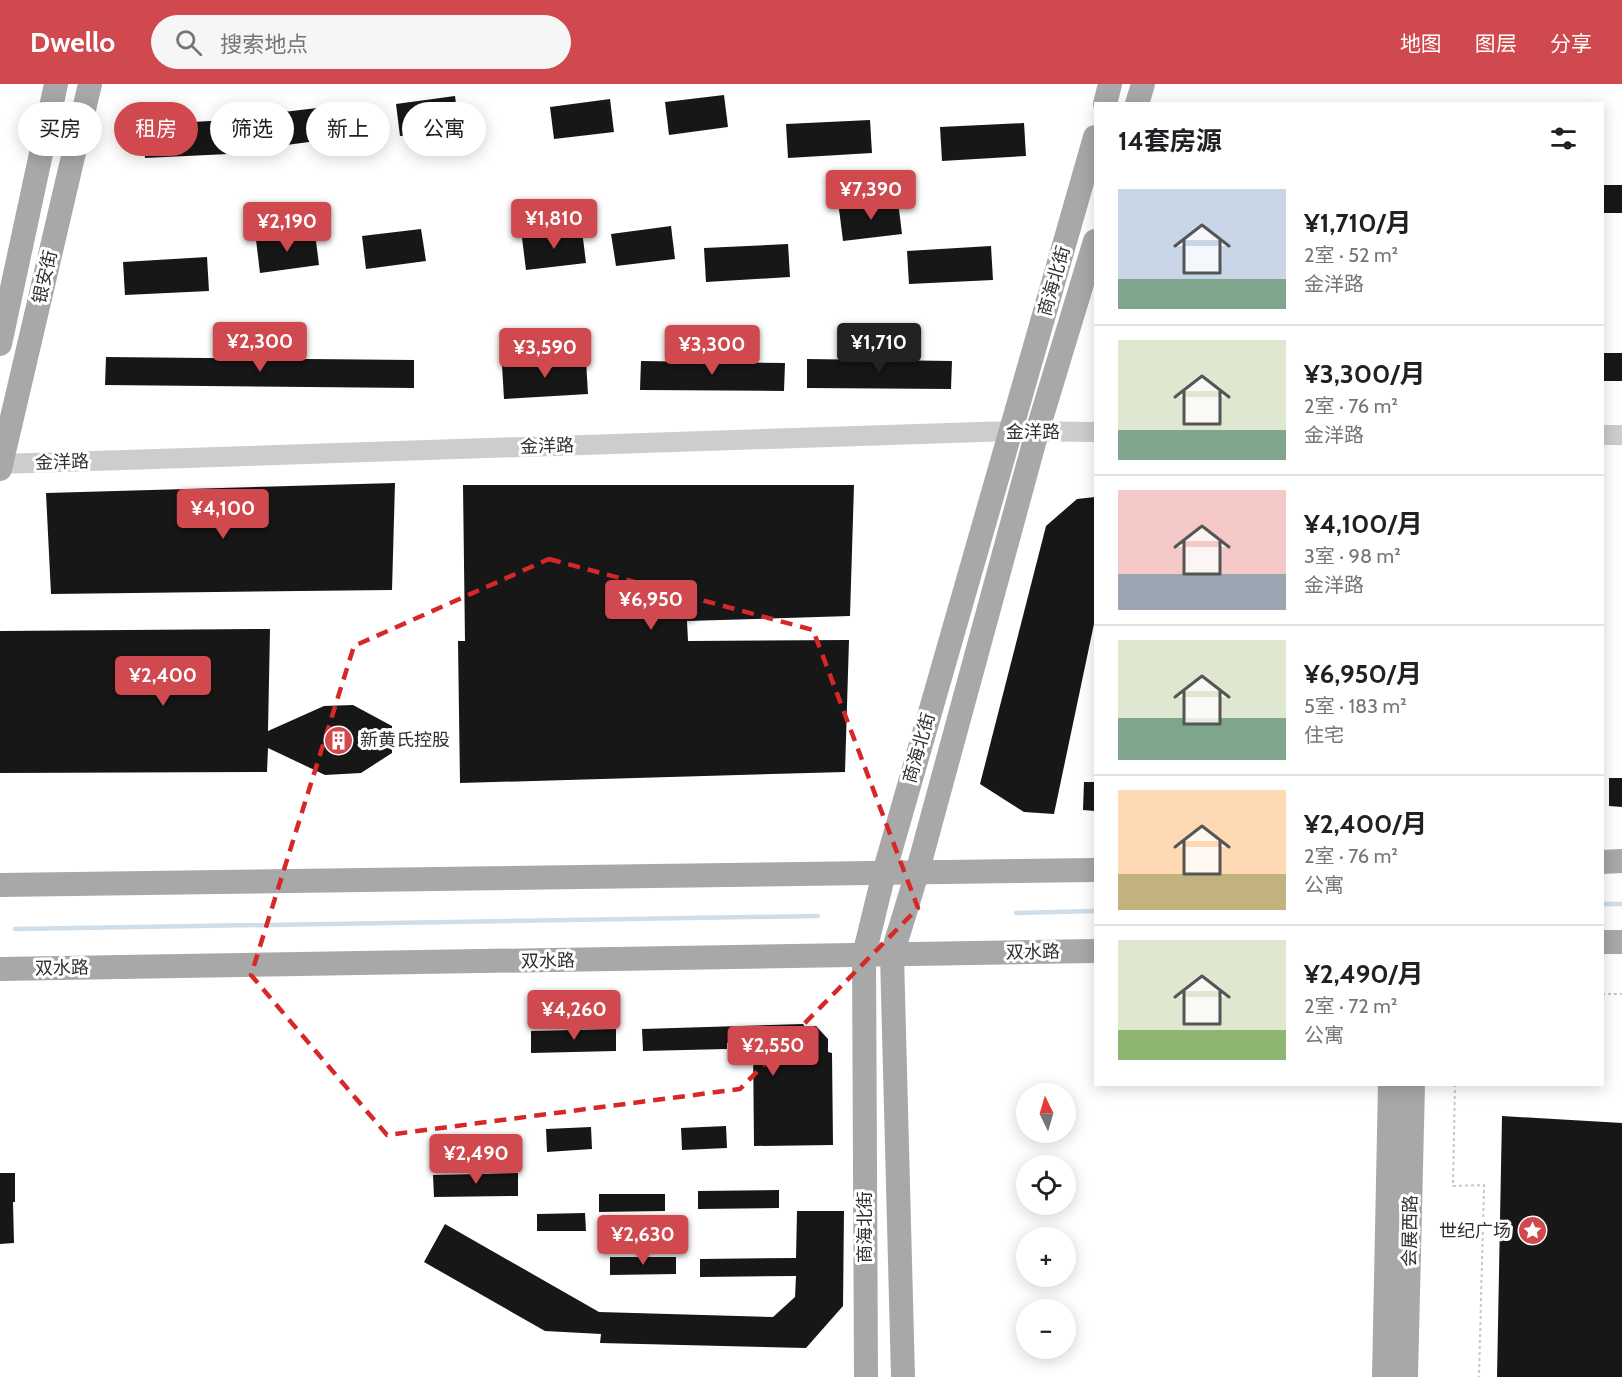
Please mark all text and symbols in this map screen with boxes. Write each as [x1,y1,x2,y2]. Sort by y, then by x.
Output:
search box [151,15,571,69]
text: Dwello [30,25,115,59]
icon: search [172,26,205,59]
text: 搜索地点 [220,31,308,58]
text: 地图 [1400,31,1442,56]
text: 图层 [1475,31,1517,56]
text: 分享 [1550,31,1592,56]
chip: 买房 [18,102,102,156]
chip: 租房 [114,102,198,156]
chip: 筛选 [210,102,294,156]
chip: 新上 [306,102,390,156]
chip: 公寓 [402,102,486,156]
icon: filters [1547,122,1580,155]
text: 14套房源 [1118,125,1222,157]
pin: ¥7,390 [822,170,920,221]
text: ¥7,390 [840,177,902,201]
pin: ¥1,810 [505,199,603,250]
pin: ¥2,190 [238,202,336,253]
text: ¥1,810 [525,206,583,230]
text: ¥1,710/月 [1304,207,1412,239]
text: ¥2,190 [257,209,317,233]
icon: home [1166,213,1238,285]
street label: 商海北街 [1034,243,1074,319]
text: 2室 · 52 m² [1304,243,1398,267]
street label: 银安街 [28,248,62,306]
text: 金洋路 [1304,272,1364,296]
pin: ¥2,300 [211,322,309,373]
pin: ¥1,710 [830,323,928,374]
pin: ¥3,300 [663,325,761,376]
pin: ¥3,590 [496,328,594,379]
text: ¥2,300 [227,329,293,353]
text: ¥1,710 [851,330,907,354]
text: ¥3,300 [679,332,745,356]
text: ¥3,590 [513,335,577,359]
text: ¥3,300/月 [1304,358,1425,390]
icon: home [1166,364,1238,436]
text: 2室 · 76 m² [1304,394,1398,418]
street label: 金洋路 [1006,421,1060,443]
text: 金洋路 [1304,423,1364,447]
street label: 金洋路 [520,434,574,458]
street label: 金洋路 [35,450,89,474]
pin: ¥4,100 [174,489,272,540]
text: ¥4,100 [191,496,255,520]
text: ¥4,100/月 [1304,508,1423,540]
icon: home [1166,514,1238,586]
text: 3室 · 98 m² [1304,544,1401,568]
text: 金洋路 [1304,573,1364,597]
pin: ¥6,950 [602,580,700,631]
text: ¥6,950 [619,587,683,611]
pin: ¥2,400 [114,656,212,707]
text: ¥6,950/月 [1304,658,1422,690]
text: ¥2,400 [129,663,197,687]
icon: home [1166,664,1238,736]
text: 5室 · 183 m² [1304,694,1407,718]
street label: 商海北街 [899,710,939,786]
text: 住宅 [1304,723,1344,747]
building icon: 新黄氏控股 [323,724,355,756]
place label: 新黄氏控股 [360,729,450,751]
text: ¥2,400/月 [1304,808,1427,840]
icon: home [1166,814,1238,886]
text: 2室 · 76 m² [1304,844,1398,868]
text: 公寓 [1304,873,1344,897]
street label: 双水路 [1006,941,1060,963]
street label: 双水路 [521,950,575,972]
street label: 双水路 [35,957,89,979]
text: ¥2,490/月 [1304,958,1424,990]
icon: home [1166,964,1238,1036]
pin: ¥4,260 [525,990,623,1041]
text: 2室 · 72 m² [1304,994,1397,1018]
text: ¥4,260 [541,997,607,1021]
text: 公寓 [1304,1023,1344,1047]
pin: ¥2,550 [724,1026,822,1077]
text: ¥2,550 [742,1033,804,1057]
north arrow [1016,1083,1076,1143]
map controls [1016,1083,1076,1359]
pin: ¥2,490 [427,1134,525,1185]
text: ¥2,490 [443,1141,509,1165]
button: locate [1016,1155,1076,1215]
street label: 商海北街 [854,1191,876,1263]
street label: 会展西路 [1398,1195,1422,1267]
pin: ¥2,630 [594,1215,692,1266]
place icon: 世纪广场 [1516,1215,1548,1247]
place label: 世纪广场 [1439,1220,1511,1242]
text: ¥2,630 [611,1222,675,1246]
button: + [1016,1227,1076,1287]
button: − [1016,1299,1076,1359]

